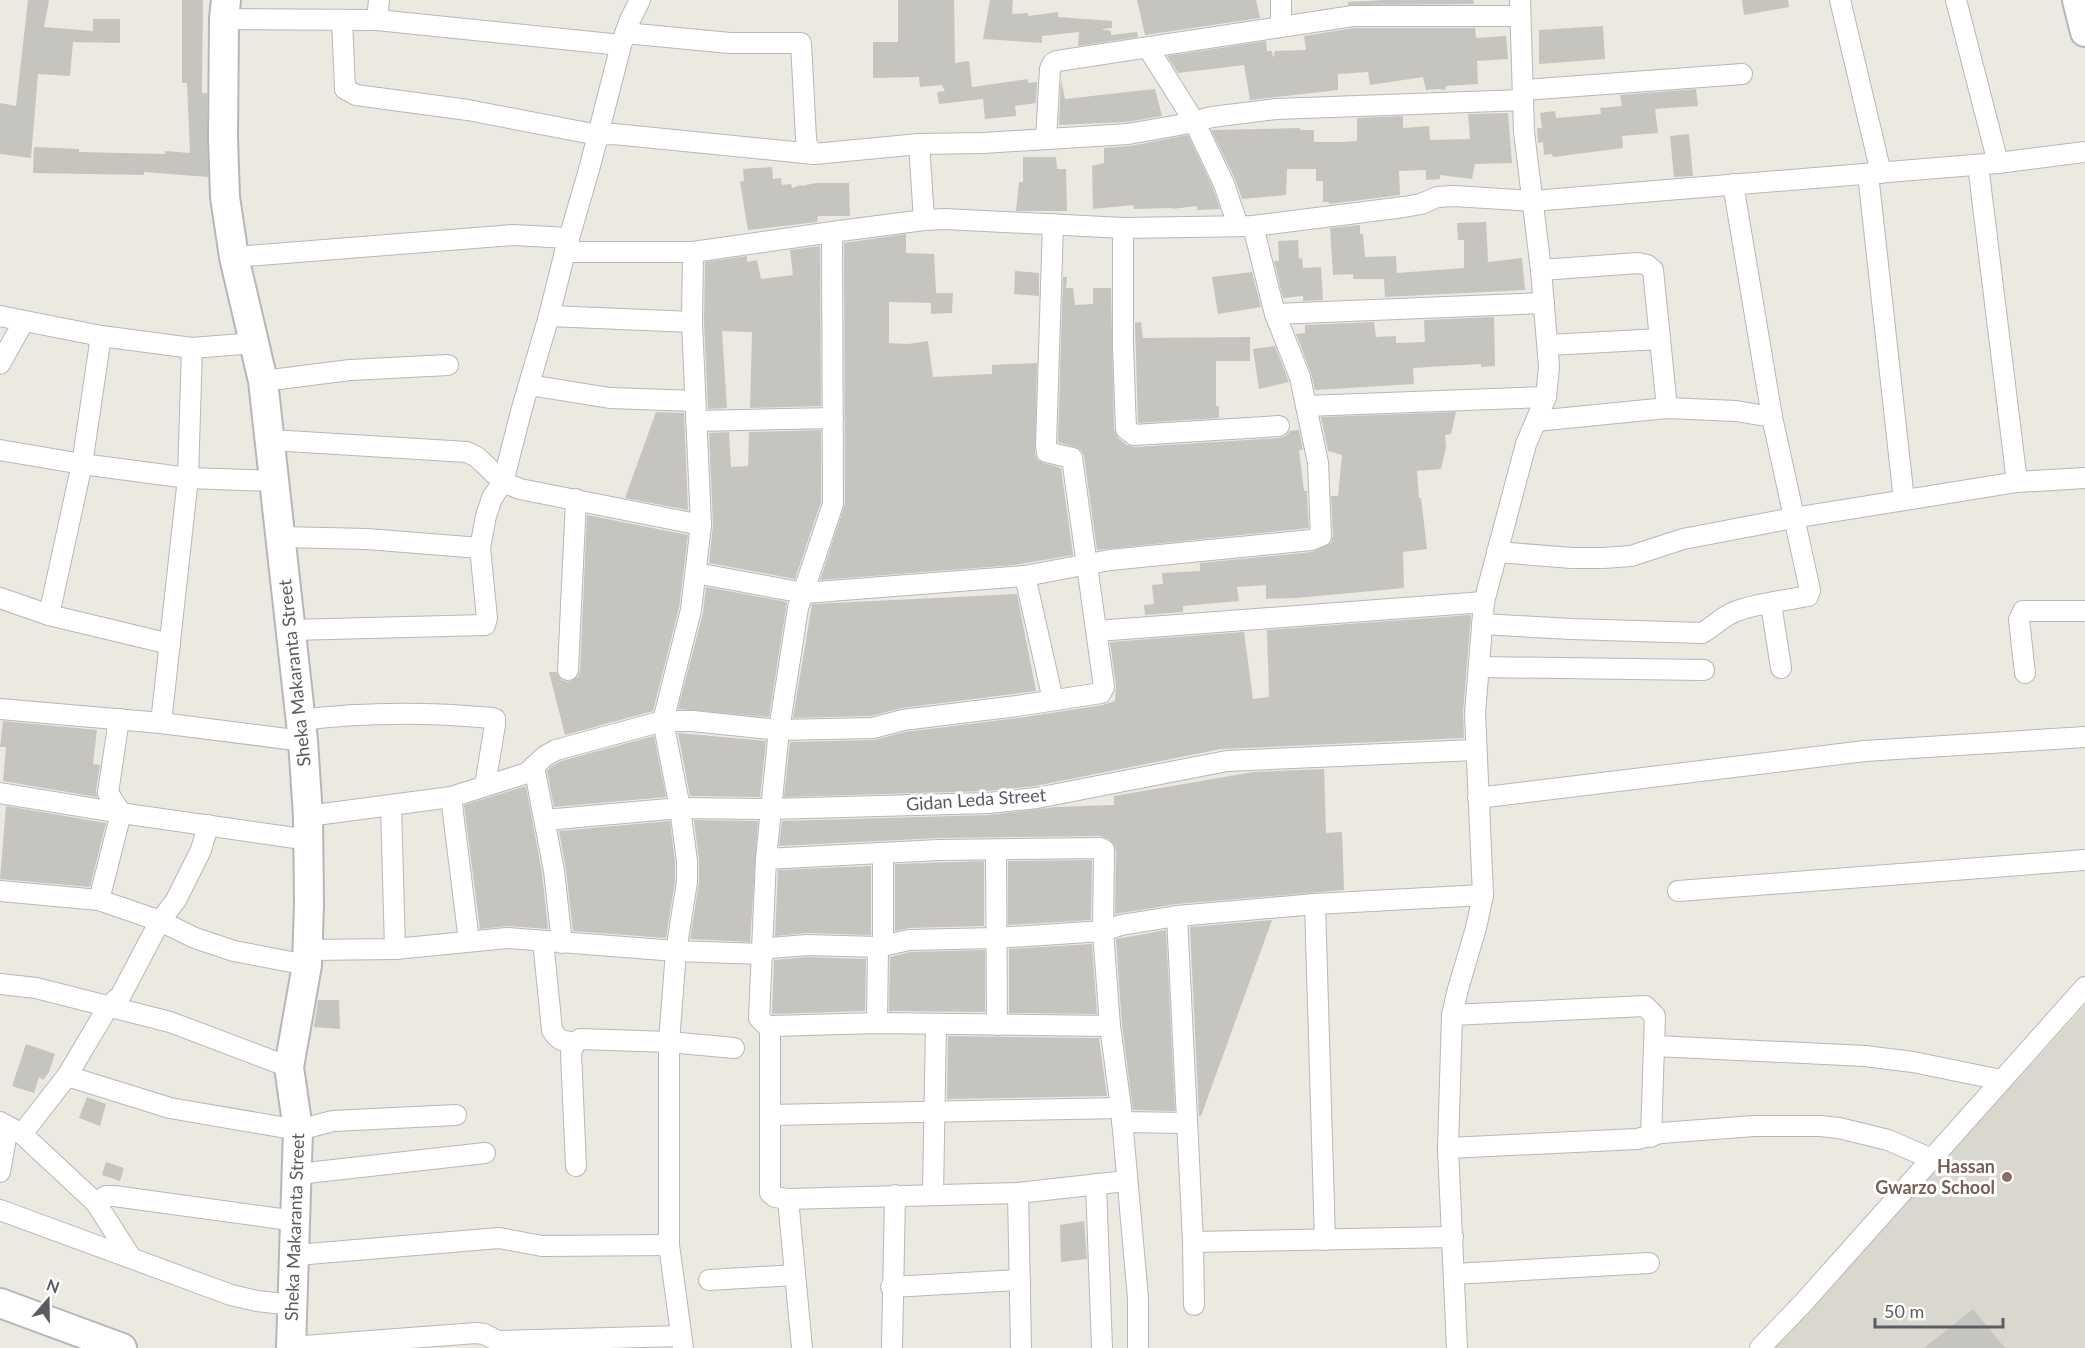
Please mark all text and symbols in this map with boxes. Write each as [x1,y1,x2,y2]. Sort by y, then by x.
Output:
street label: Sheka Makaranta Street [273,578,315,768]
street label: Gidan Leda Street [905,783,1047,815]
street label: Sheka Makaranta Street [280,1132,308,1321]
place label: Hassan Gwarzo School [1875,1155,1995,1198]
marker: Hassan Gwarzo School [2000,1170,2014,1184]
north arrow [18,1270,78,1330]
text: N [44,1274,62,1296]
scale bar [1875,1291,2002,1329]
text: 50 m [1884,1300,1924,1322]

